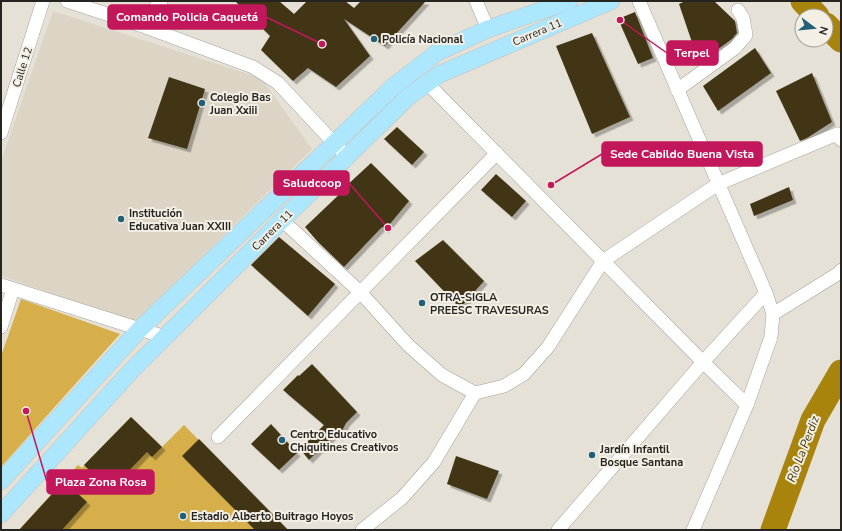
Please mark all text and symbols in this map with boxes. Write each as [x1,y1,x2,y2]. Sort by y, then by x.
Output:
callout: Comando Policia Caquetá [108,5,266,29]
north arrow [794,8,834,48]
text: Comando Policia Caquetá [116,9,258,25]
street label: Carrera 11 [510,15,564,50]
text: N [815,25,831,37]
place label: Policía Nacional [382,32,464,47]
marker: Policía Nacional [369,34,379,44]
callout: Terpel [667,41,718,65]
street label: Calle 12 [9,45,36,89]
text: Terpel [674,45,710,61]
place label: Colegio Bas Juan Xxiii [209,90,271,118]
marker: Colegio Bas Juan Xxiii [197,98,207,108]
callout: Sede Cabildo Buena Vista [602,142,762,166]
text: Sede Cabildo Buena Vista [610,146,754,162]
callout: Saludcoop [274,171,349,195]
text: Saludcoop [283,175,341,191]
place label: Institución Educativa Juan XXIII [129,206,231,234]
street label: Carrera 11 [249,207,296,254]
marker: Institución Educativa Juan XXIII [116,214,126,224]
place label: OTRA-SIGLA PREESC TRAVESURAS [430,290,549,318]
marker: OTRA-SIGLA PREESC TRAVESURAS [417,298,427,308]
water label: Río La Perdiz [783,413,823,484]
place label: Centro Educativo Chiquitines Creativos [290,427,398,455]
marker: Centro Educativo Chiquitines Creativos [277,435,287,445]
place label: Jardín Infantil Bosque Santana [599,442,683,470]
marker: Jardín Infantil Bosque Santana [587,450,597,460]
callout: Plaza Zona Rosa [47,470,154,494]
text: Plaza Zona Rosa [55,474,147,490]
place label: Estadio Alberto Buitrago Hoyos [191,509,353,524]
marker: Estadio Alberto Buitrago Hoyos [178,511,188,521]

